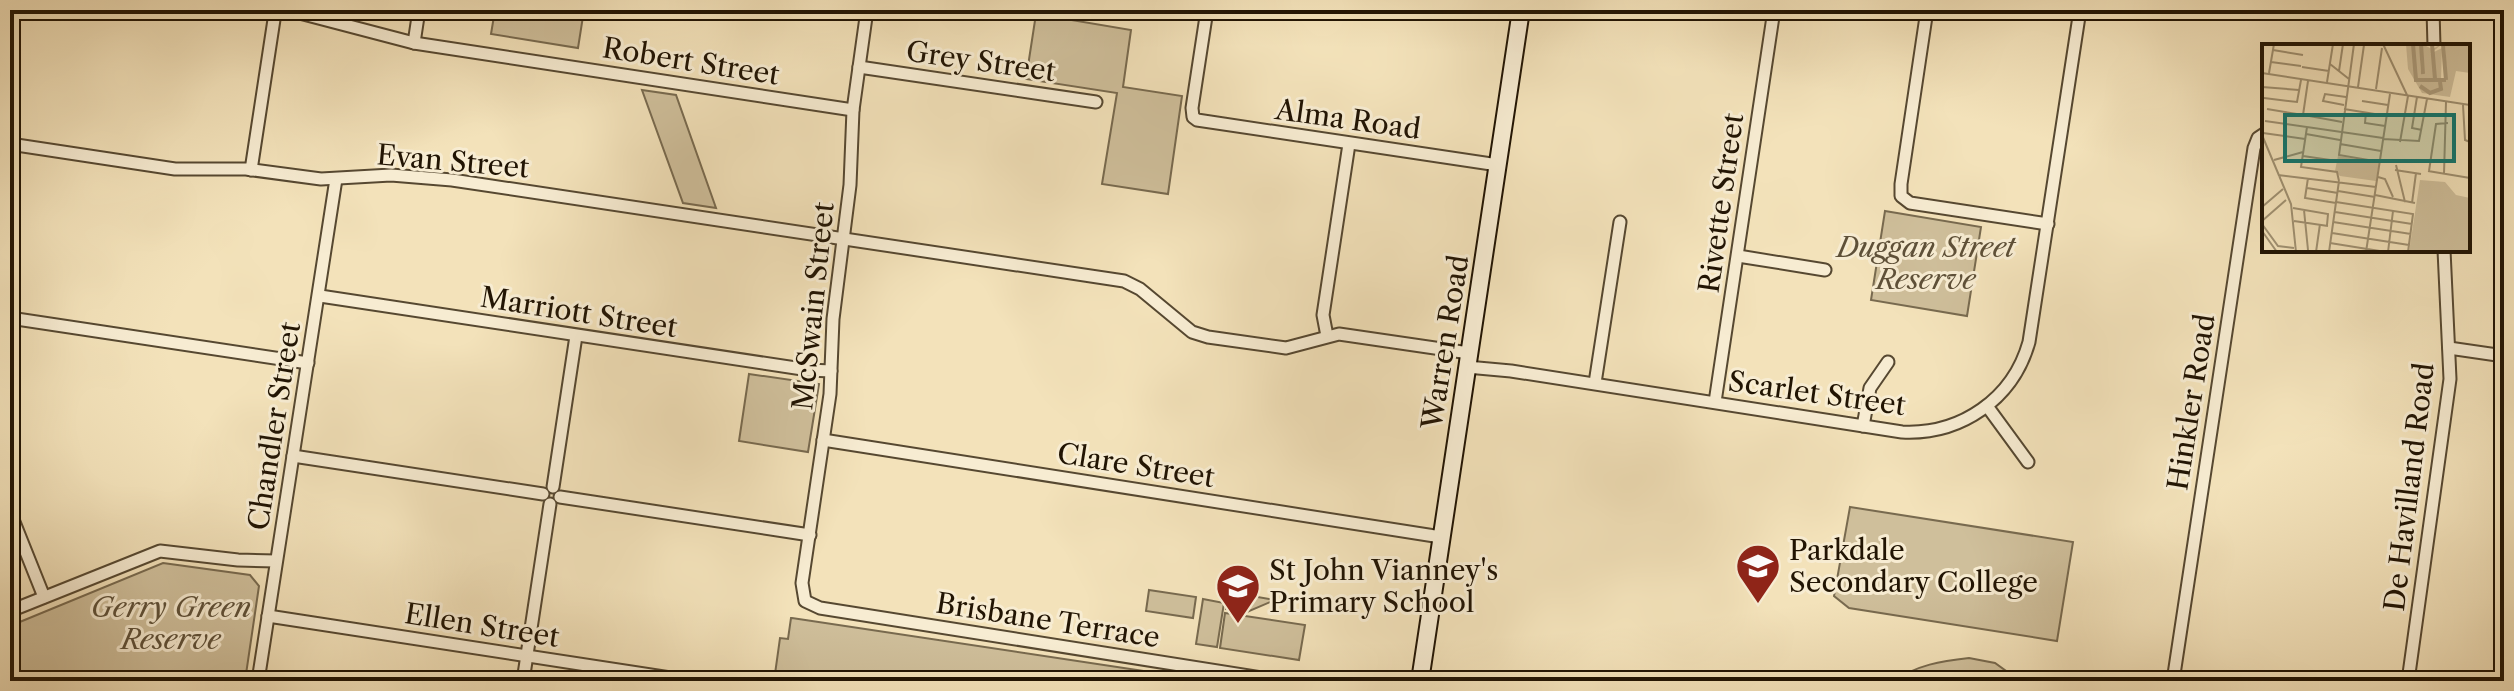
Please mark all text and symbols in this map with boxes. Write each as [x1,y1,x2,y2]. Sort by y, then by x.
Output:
street label: Robert Street [600,30,782,92]
street label: Grey Street [904,34,1058,88]
inset map [2262,44,2470,252]
street label: Alma Road [1272,92,1423,146]
street label: Rivette Street [1692,111,1750,295]
street label: Evan Street [375,137,531,185]
street label: McSwain Street [785,200,841,412]
park label: Duggan Street Reserve [1835,230,2017,296]
street label: Warren Road [1414,252,1476,433]
street label: Marriott Street [478,280,680,344]
street label: Hinkler Road [2160,311,2222,493]
street label: Chandler Street [241,319,307,533]
street label: De Havilland Road [2377,361,2441,613]
street label: Scarlet Street [1726,364,1908,422]
street label: Clare Street [1055,436,1217,494]
place label: Parkdale Secondary College [1789,533,2038,599]
school or university icon: Parkdale Secondary College [1734,542,1782,605]
place label: St John Vianney's Primary School [1269,553,1499,619]
school or university icon: St John Vianney's Primary School [1214,562,1262,625]
street label: Brisbane Terrace [934,586,1162,654]
park label: Gerry Green Reserve [91,590,251,656]
street label: Ellen Street [402,596,562,654]

